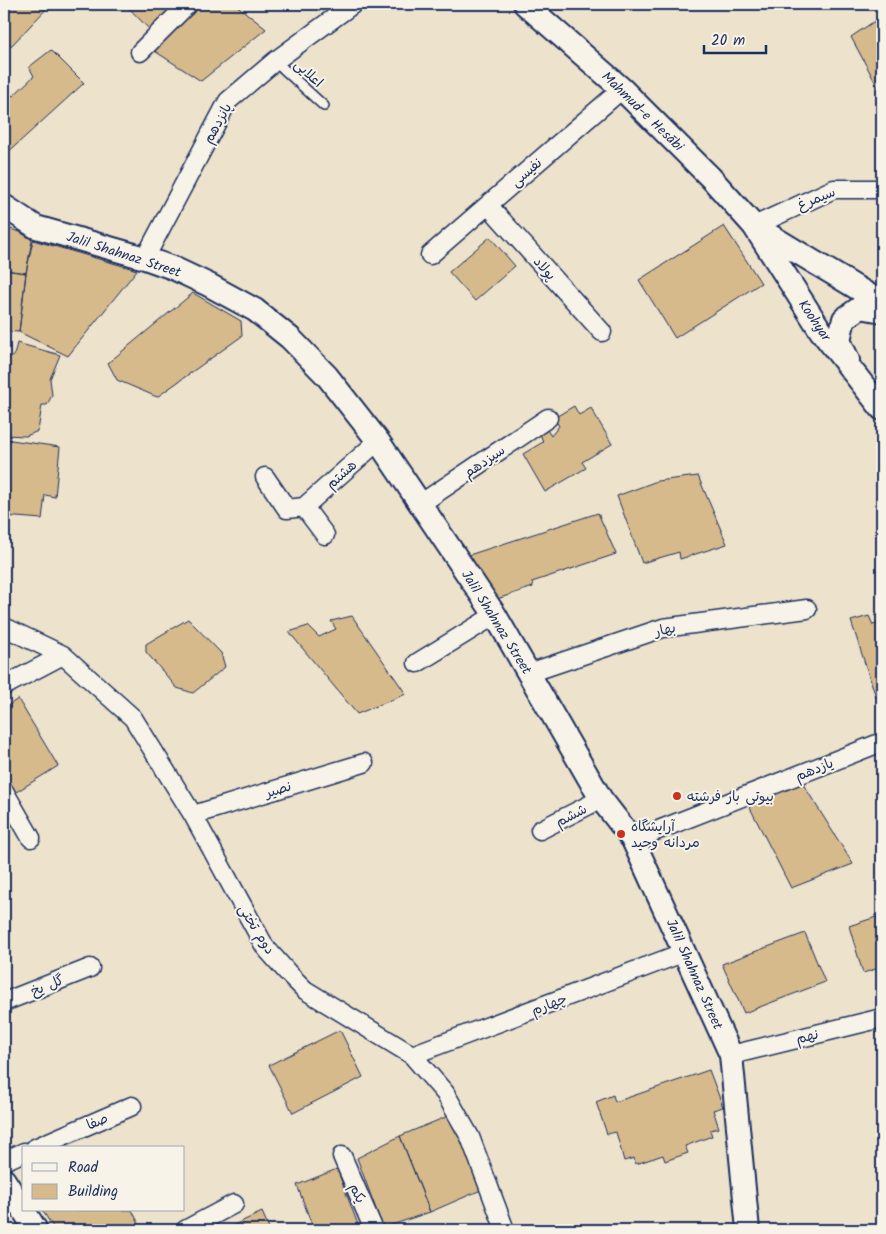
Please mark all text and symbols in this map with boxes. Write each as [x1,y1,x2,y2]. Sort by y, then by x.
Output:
scale bar [704,22,766,54]
text: 20 m [711,29,745,53]
street label: اعلایی [289,54,328,93]
street label: Mahmud-e Hesābi [596,67,689,157]
street label: پانزدهم [198,99,238,148]
street label: نفیسی [506,153,547,193]
street label: سیمرغ [794,181,839,217]
street label: Jalil Shahnaz Street [64,226,184,284]
street label: پولاد [527,252,561,286]
street label: Koohyar [792,295,837,347]
street label: سیزدهم [459,440,510,484]
street label: هشتم [321,455,362,495]
street label: Jalil Shahnaz Street [455,566,537,679]
street label: بهار [651,617,678,643]
street label: یازدهم [792,752,837,788]
street label: نصیر [261,776,294,805]
place label: بیوتی بار فرشته [687,786,774,808]
marker: بیوتی بار فرشته [671,790,683,802]
street label: ششم [552,799,591,833]
place label: آرایشگاه مردانه وحید [631,816,700,854]
marker: آرایشگاه مردانه وحید [615,828,627,840]
street label: دوم تختی [232,900,280,959]
street label: Jalil Shahnaz Street [660,915,729,1034]
street label: گل یخ [27,969,67,1003]
street label: چهارم [528,988,571,1022]
street label: نهم [794,1024,821,1050]
street label: صفا [83,1108,112,1136]
legend [22,1146,185,1212]
text: Road [68,1156,99,1180]
text: Building [68,1180,118,1204]
street label: یکم [343,1180,371,1207]

